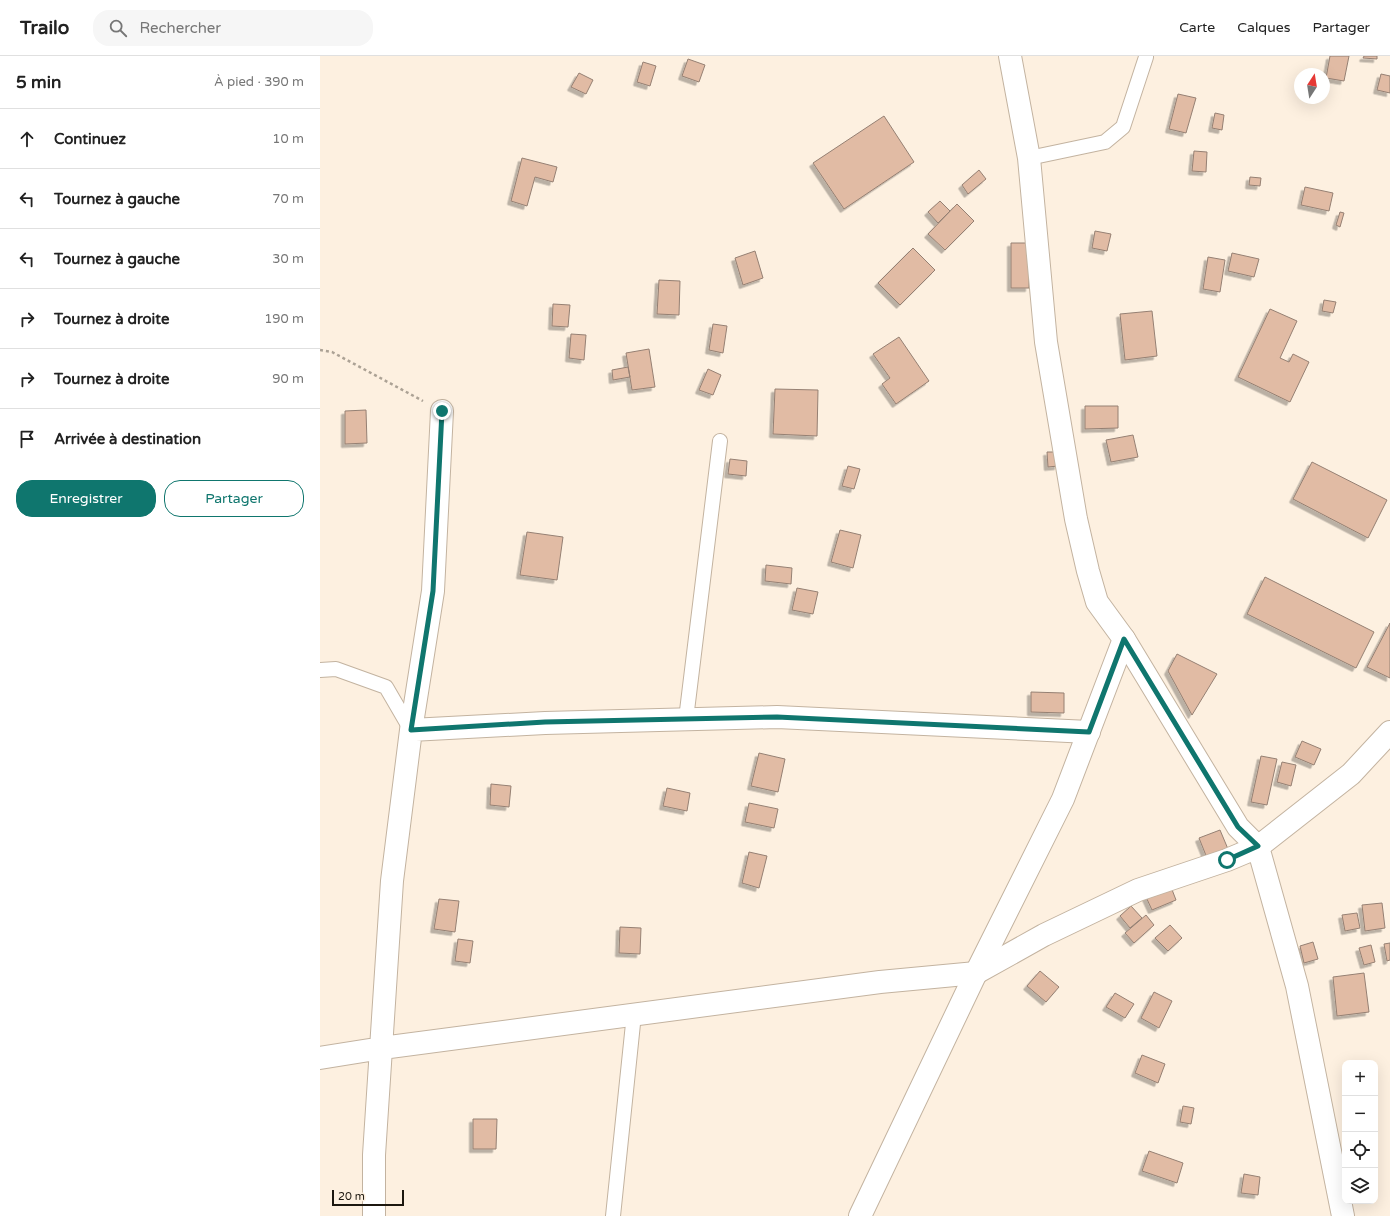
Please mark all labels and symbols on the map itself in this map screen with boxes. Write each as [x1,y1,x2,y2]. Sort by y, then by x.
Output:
north arrow [1294,68,1330,104]
route end [433,402,451,420]
route start [1218,851,1236,869]
scale bar [332,1188,404,1207]

